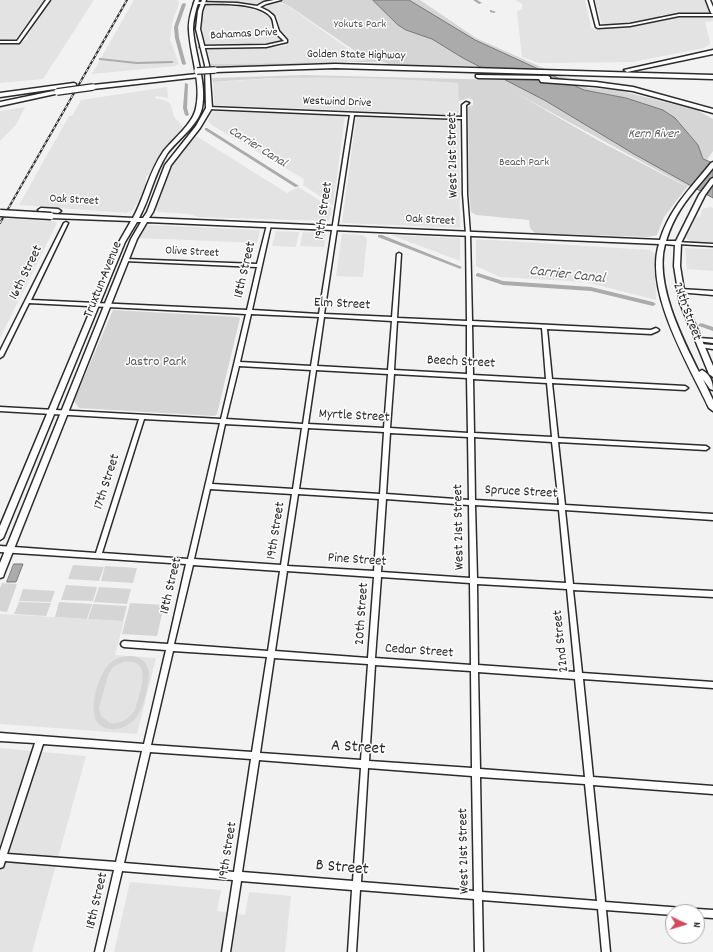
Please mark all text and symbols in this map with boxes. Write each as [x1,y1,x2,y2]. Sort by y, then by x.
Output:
park label: Yokuts Park [334,18,386,32]
street label: Bahamas Drive [210,26,278,44]
street label: Golden State Highway [307,48,405,64]
street label: Westwind Drive [302,95,372,111]
street label: West 21st Street [445,112,463,198]
water label: Carrier Canal [225,124,289,172]
water label: Kern River [628,127,678,143]
park label: Beach Park [499,156,549,170]
street label: 19th Street [313,181,337,241]
street label: Oak Street [49,193,99,209]
street label: Oak Street [405,213,455,229]
street label: Truxtun Avenue [81,239,127,321]
street label: 18th Street [231,240,261,300]
street label: 16th Street [7,243,47,303]
street label: Olive Street [165,244,219,262]
water label: Carrier Canal [528,263,606,289]
street label: 24th Street [668,281,704,343]
street label: Elm Street [313,295,371,315]
street label: Beech Street [426,353,496,373]
park label: Jastro Park [125,355,187,371]
street label: Myrtle Street [318,407,390,427]
street label: 17th Street [91,452,125,512]
street label: Spruce Street [484,483,558,503]
street label: West 21st Street [451,484,469,570]
street label: 19th Street [264,501,290,561]
street label: Pine Street [327,551,387,571]
street label: 18th Street [157,556,187,616]
street label: 20th Street [352,582,374,646]
street label: 22nd Street [550,609,574,673]
street label: Cedar Street [384,641,454,663]
street label: A Street [330,737,386,761]
street label: West 21st Street [456,808,474,894]
street label: 19th Street [216,821,242,881]
street label: B Street [315,857,369,881]
street label: 18th Street [83,871,113,931]
north arrow [665,904,705,944]
text: N [688,921,704,928]

